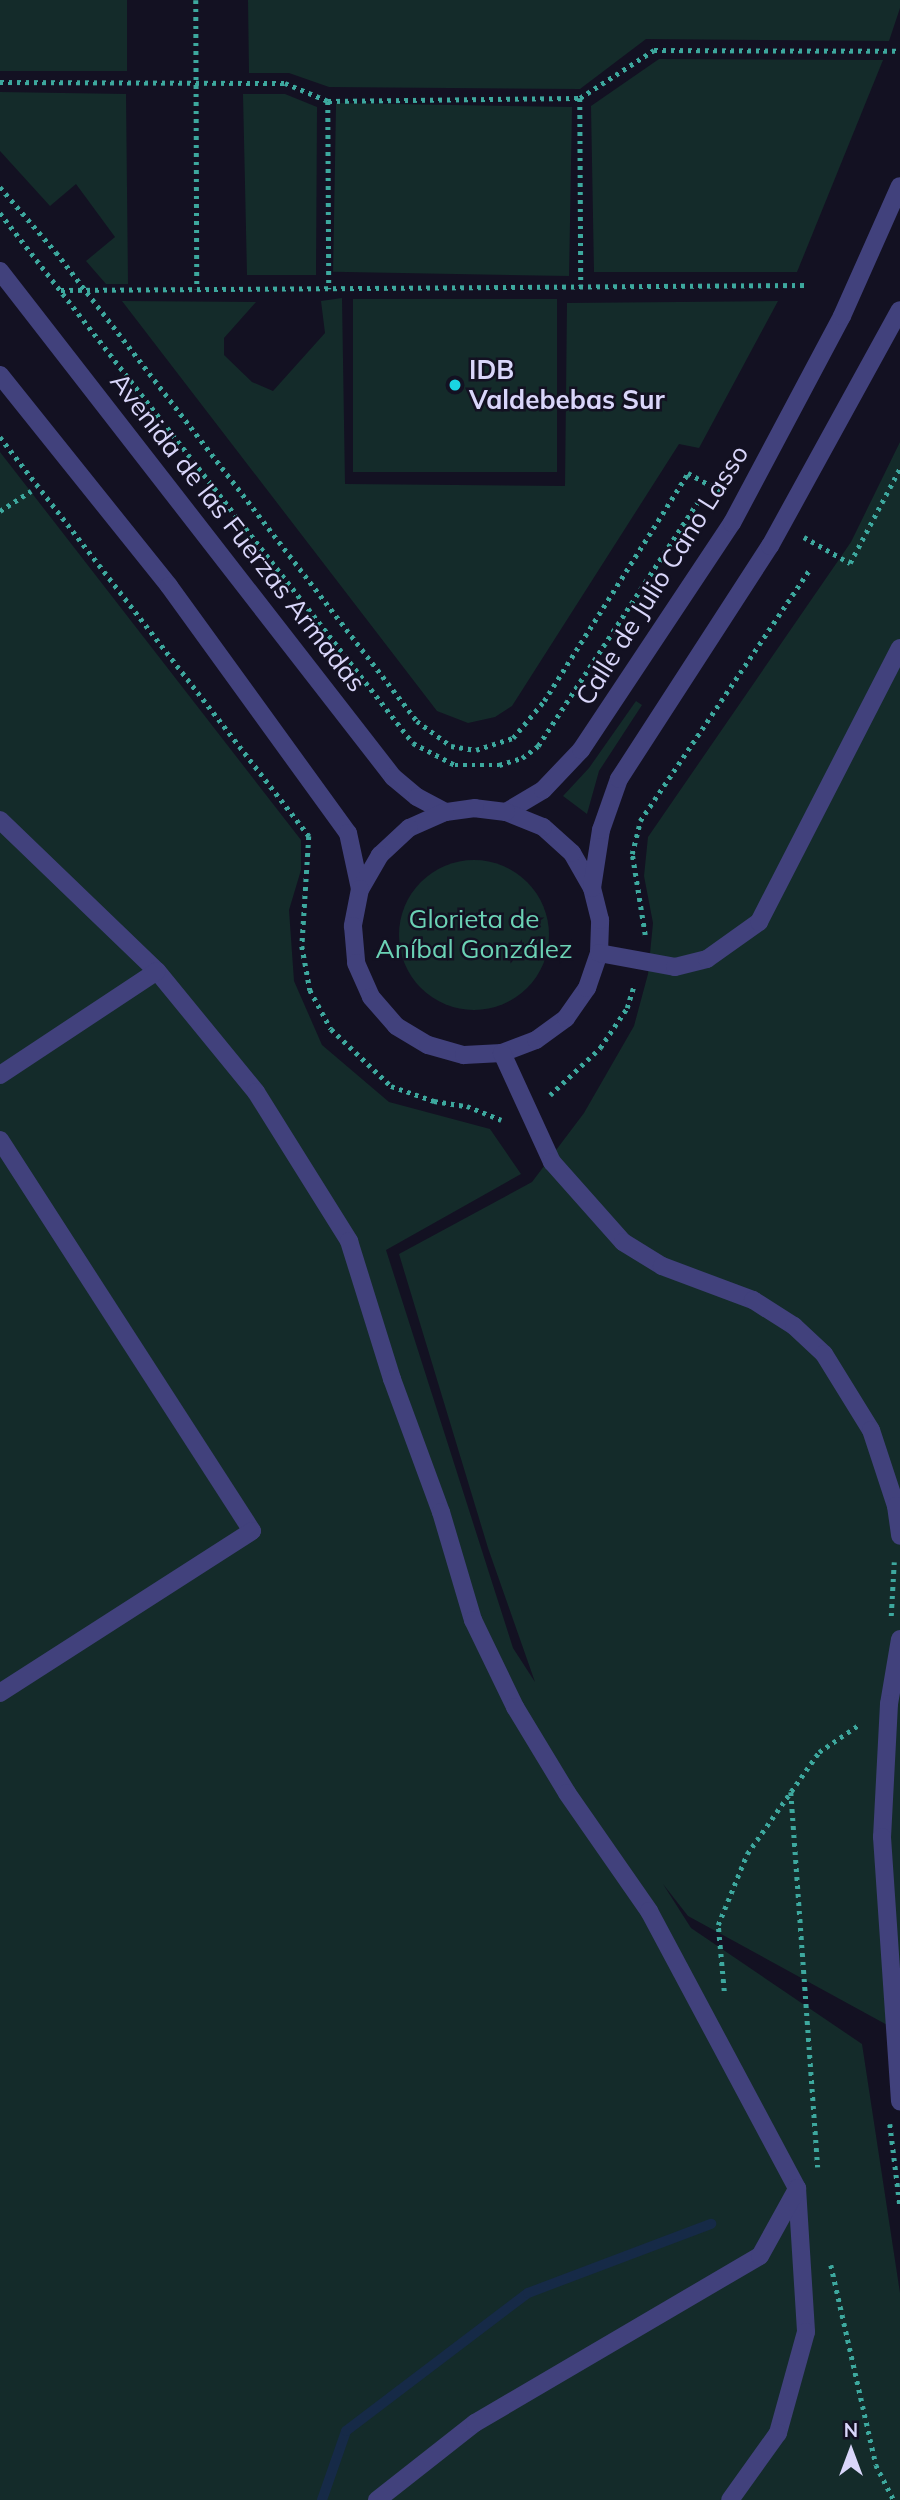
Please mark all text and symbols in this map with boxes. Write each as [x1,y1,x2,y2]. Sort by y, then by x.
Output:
place label: IDB Valdebebas Sur [469,354,665,416]
street label: Avenida de las Fuerzas Armadas [104,366,372,698]
marker: IDB Valdebebas Sur [447,377,463,393]
street label: Calle de Julio Cano Lasso [569,439,755,711]
park label: Glorieta de Aníbal González [376,903,572,964]
north arrow [816,2416,886,2486]
text: N [844,2418,858,2442]

